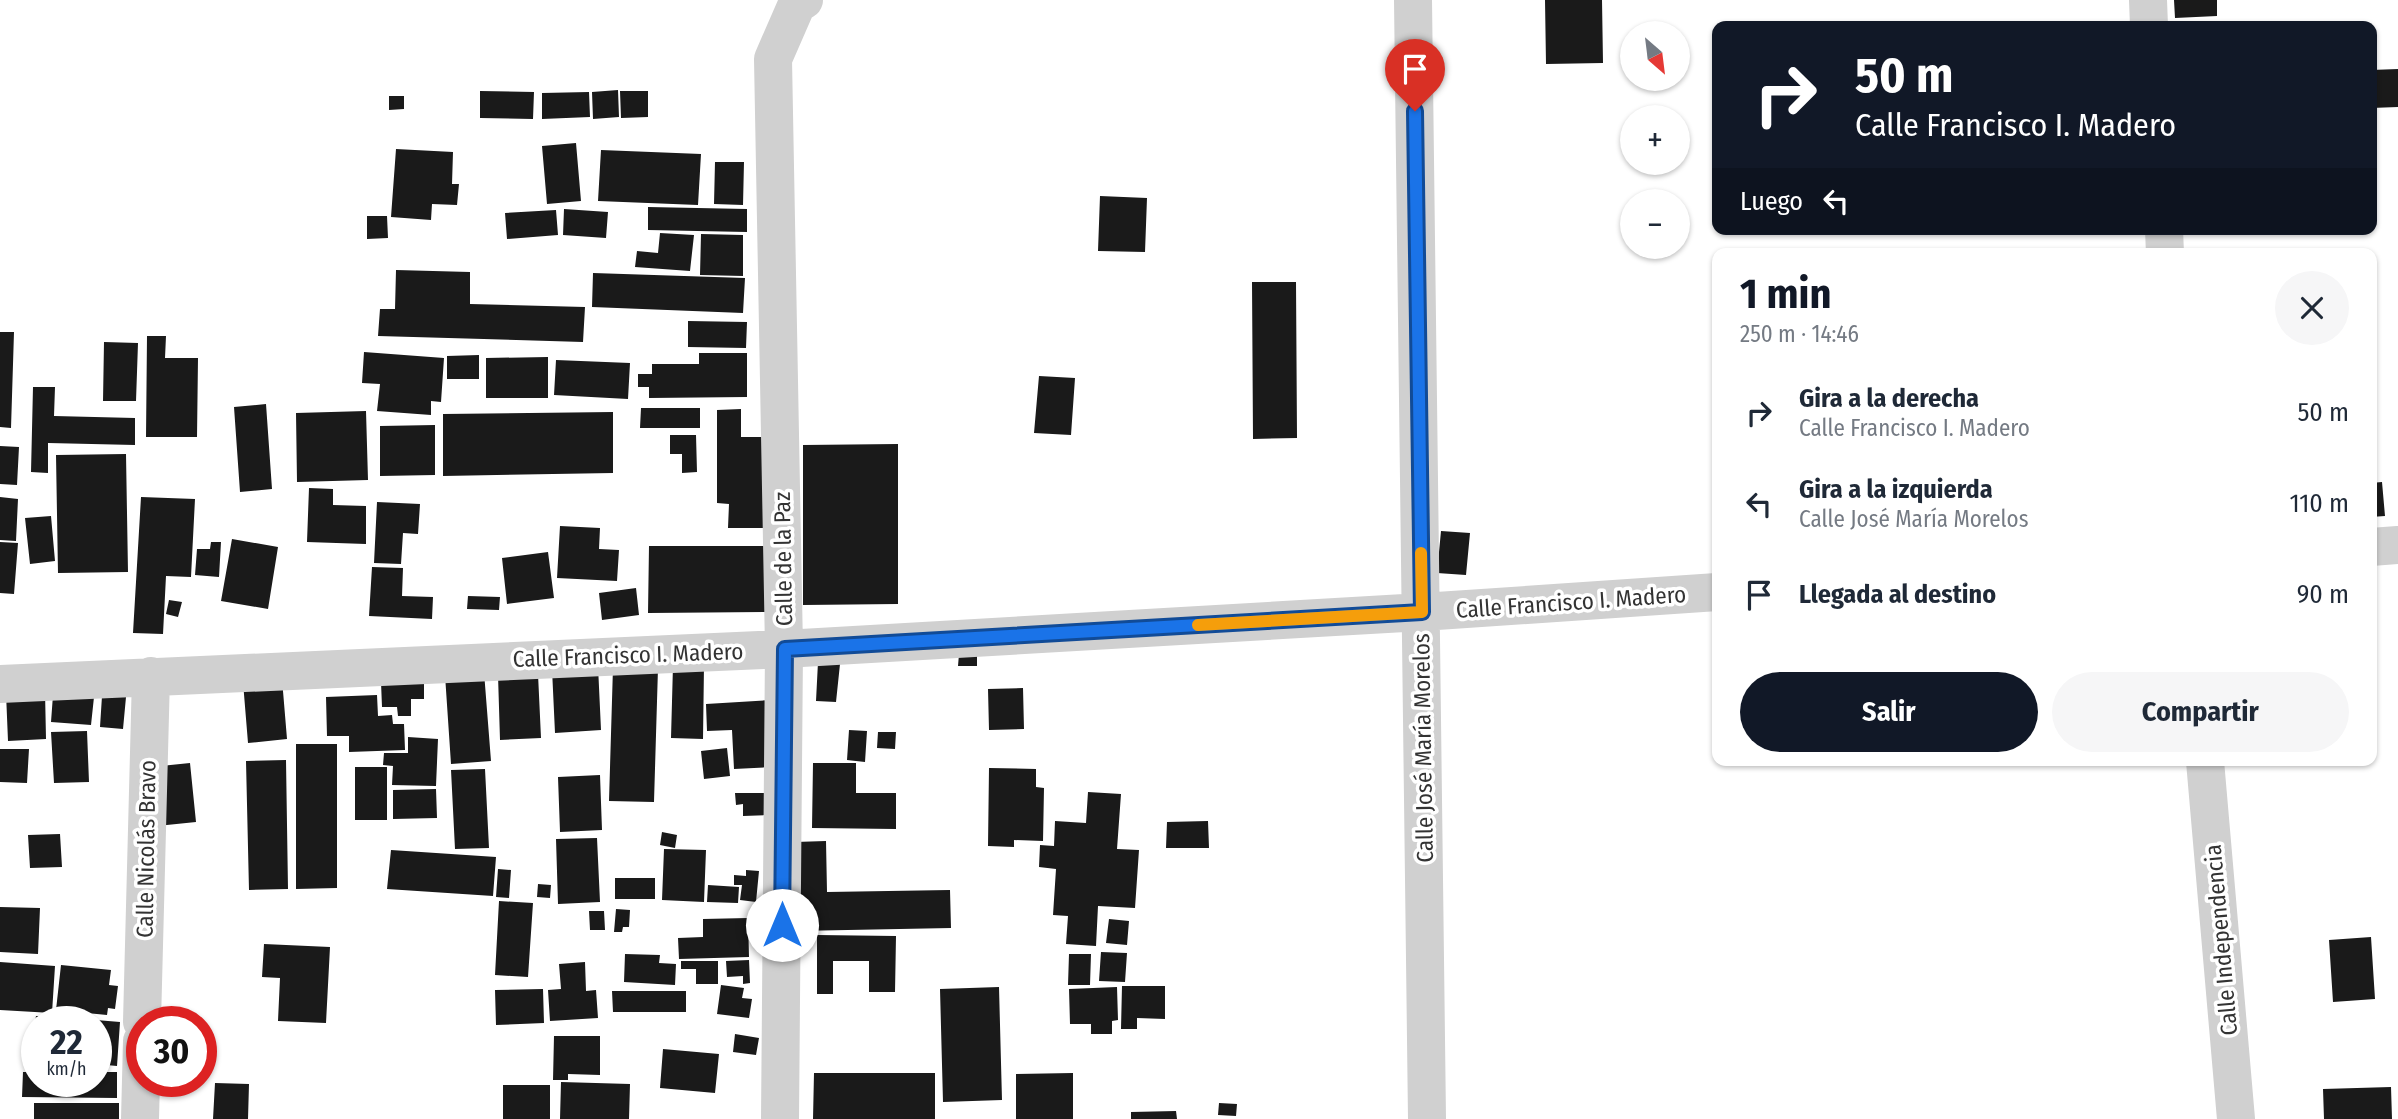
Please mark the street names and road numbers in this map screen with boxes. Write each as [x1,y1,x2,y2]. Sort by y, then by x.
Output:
street label: Calle de la Paz [768,492,798,626]
street label: Calle Francisco I. Madero [1455,580,1687,624]
street label: Calle José María Morelos [1407,633,1439,863]
street label: Calle Francisco I. Madero [512,637,744,673]
street label: Calle Nicolás Bravo [130,760,162,938]
street label: Calle Independencia [2199,843,2243,1037]

